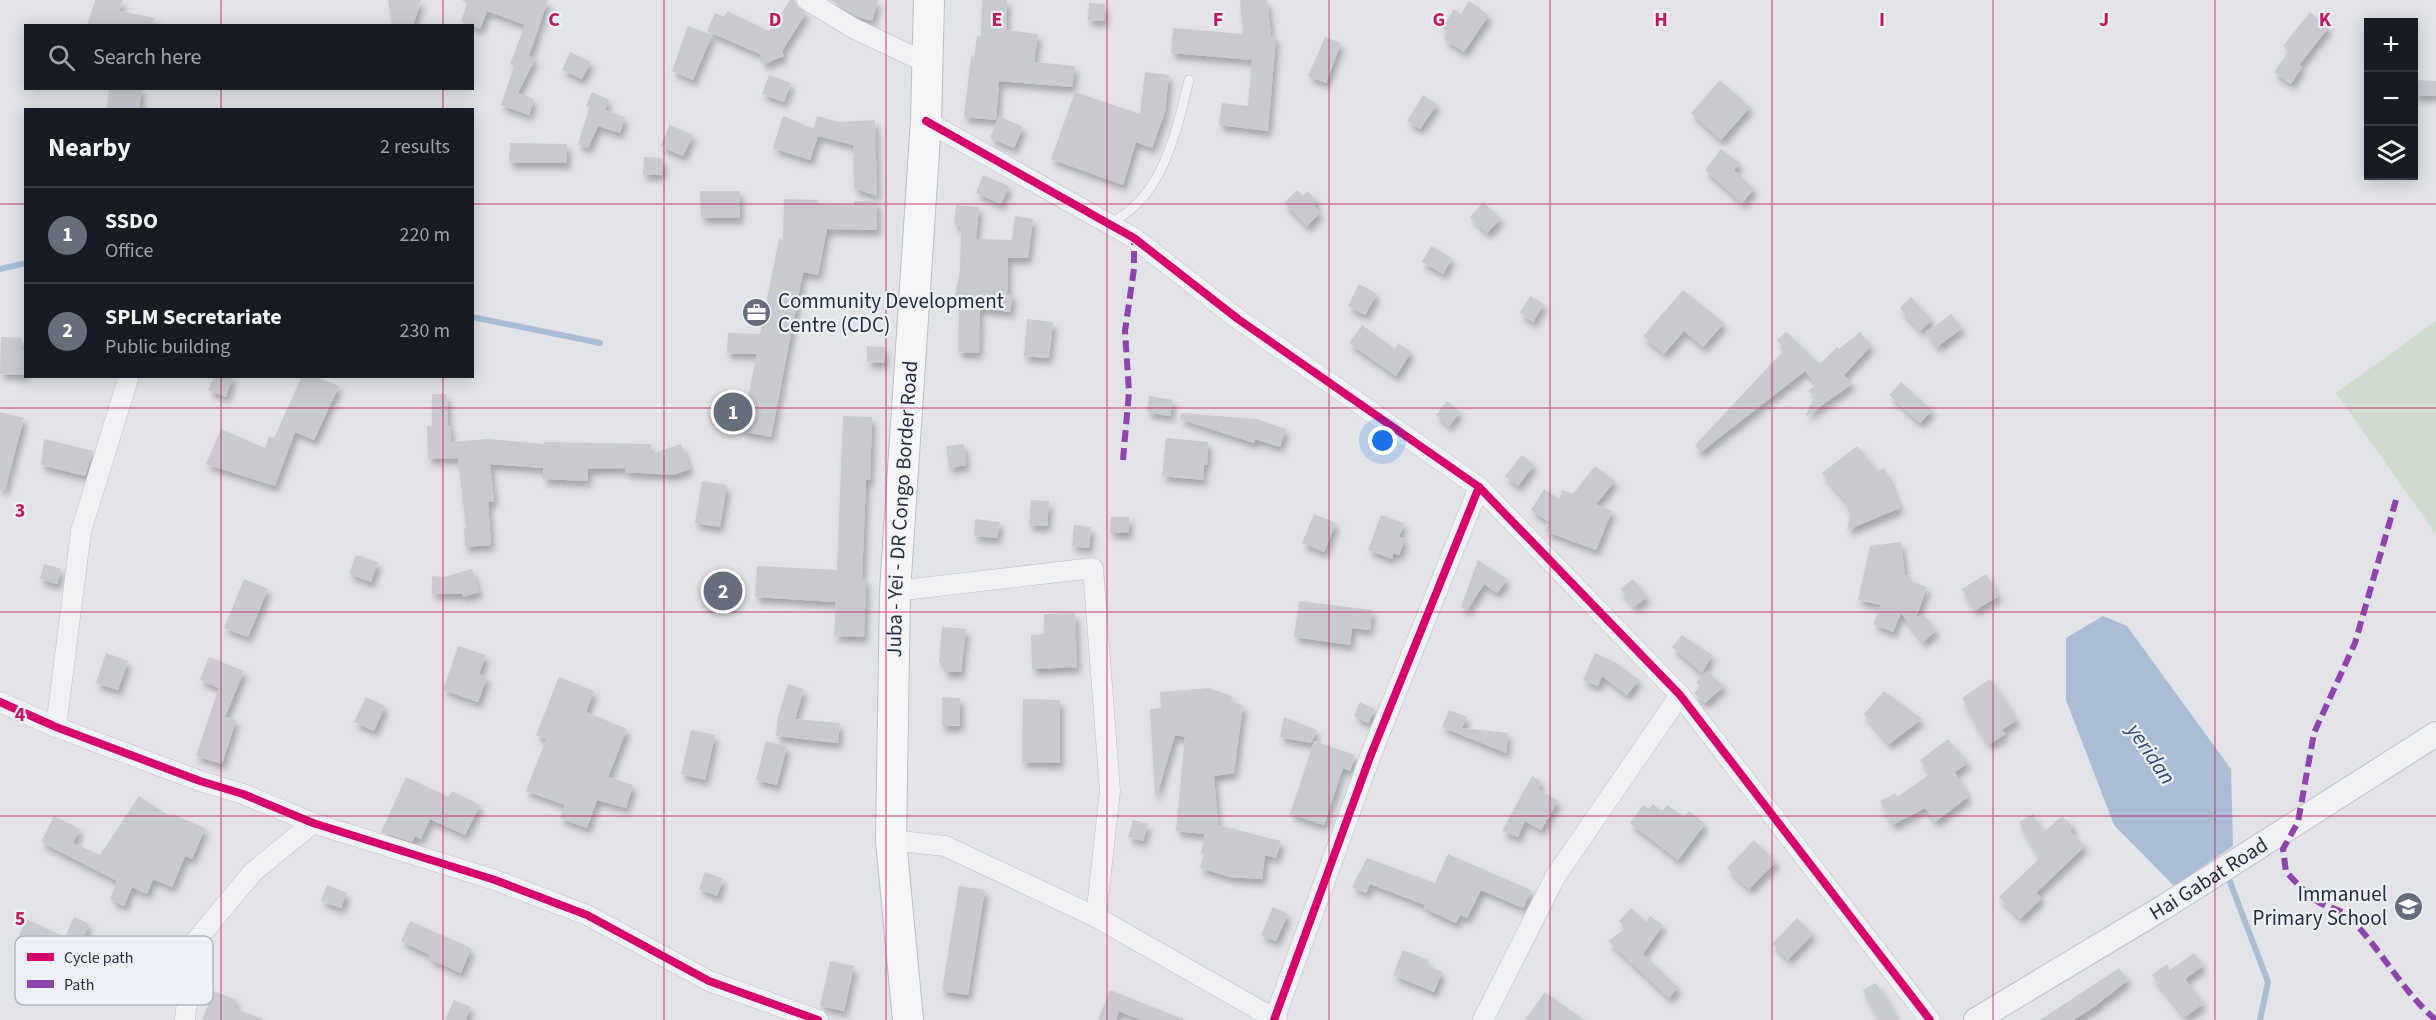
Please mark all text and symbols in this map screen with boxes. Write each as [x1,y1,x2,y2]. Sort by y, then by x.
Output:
text: C [548,6,560,34]
text: D [769,6,781,34]
text: E [992,6,1002,34]
text: F [1213,6,1223,34]
text: G [1433,6,1445,34]
text: H [1654,6,1668,34]
text: I [1879,6,1885,34]
text: J [2099,6,2109,34]
text: K [2319,6,2332,34]
map controls [2364,18,2418,180]
button: + [2364,18,2418,72]
search box [24,24,474,90]
icon: search [45,41,78,74]
text: Search here [93,41,201,73]
button: − [2364,72,2418,126]
button: layers [2364,126,2418,180]
text: Nearby [48,129,131,166]
text: 2 results [380,133,450,161]
text: SSDO [105,205,158,237]
text: 1 [62,221,73,249]
text: 220 m [400,221,450,249]
text: Office [105,237,153,265]
place label: Community Development Centre (CDC) [778,286,1004,340]
office icon: Community Development Centre (CDC) [741,297,773,329]
text: SPLM Secretariate [105,301,282,333]
text: 2 [62,317,73,345]
text: 230 m [400,317,450,345]
text: Public building [105,333,230,361]
street label: Juba - Yei - DR Congo Border Road [879,360,925,658]
pin: 1 [714,390,752,434]
your location [1368,426,1397,455]
text: 3 [15,497,25,525]
pin: 2 [704,568,742,614]
text: 4 [15,701,26,729]
water label: yeridan [2118,715,2183,791]
street label: Hai Gabat Road [2143,830,2274,928]
place label: Immanuel Primary School [2253,879,2387,933]
school or university icon: Immanuel Primary School [2392,890,2424,922]
text: 5 [15,905,25,933]
legend [15,936,213,1005]
text: Cycle path [64,947,133,969]
text: Path [64,974,94,996]

